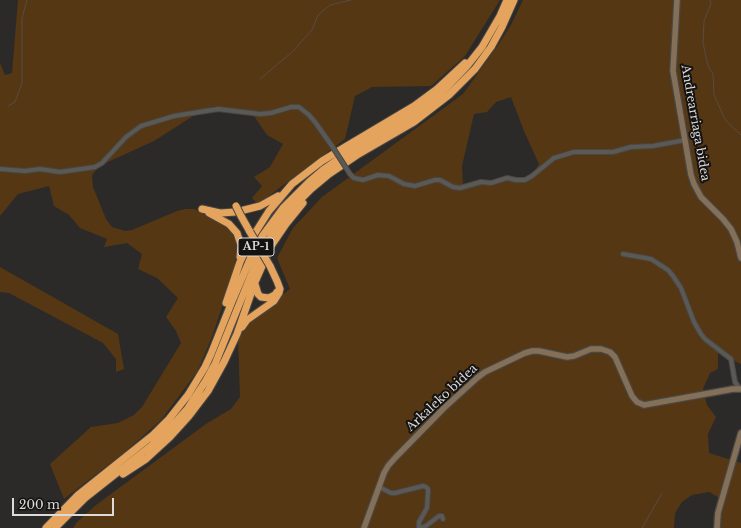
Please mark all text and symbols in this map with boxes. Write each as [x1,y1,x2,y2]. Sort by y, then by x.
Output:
street label: Andrearriaga bidea [678,64,712,182]
road number: AP-1 [238,238,274,256]
street label: Arkaleko bidea [404,361,480,435]
scale bar [14,490,116,516]
text: 200 m [19,497,60,512]

